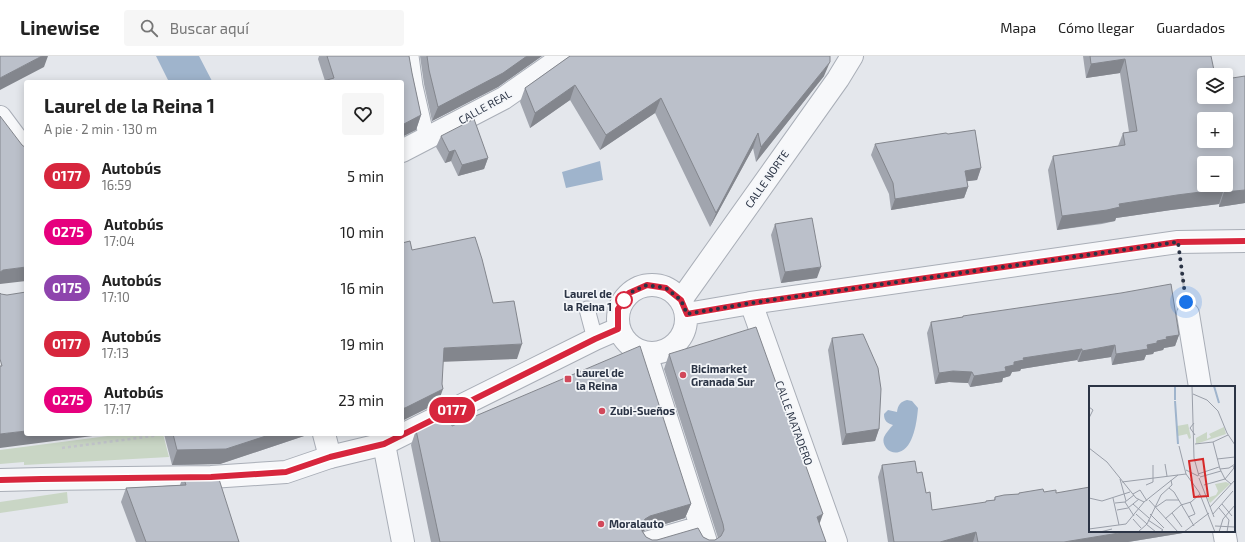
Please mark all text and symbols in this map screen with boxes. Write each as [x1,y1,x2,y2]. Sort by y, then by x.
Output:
search box [124,10,404,46]
text: Linewise [20,16,100,39]
icon: search [138,17,160,39]
text: Buscar aquí [170,19,249,37]
text: Mapa [1000,19,1036,36]
text: Cómo llegar [1058,19,1134,36]
text: Guardados [1156,19,1225,36]
map controls [1197,68,1233,192]
button: layers [1197,68,1233,104]
street label: CALLE REAL [456,87,514,126]
button: heart [342,93,384,135]
text: Laurel de la Reina 1 [44,94,215,117]
button: + [1197,112,1233,148]
text: A pie · 2 min · 130 m [44,121,157,137]
street label: CALLE NORTE [742,147,791,210]
button: − [1197,156,1233,192]
text: Autobús [102,159,161,177]
text: 0177 [52,167,82,184]
text: 5 min [347,167,384,185]
text: 16:59 [102,177,132,193]
text: Autobús [104,215,164,233]
text: 0275 [52,223,84,240]
text: 10 min [340,223,384,241]
text: 17:04 [104,233,135,249]
text: Autobús [102,271,161,289]
text: 0175 [52,279,82,296]
text: 16 min [341,279,384,297]
place label: Laurel de la Reina 1 [563,287,612,313]
text: 17:10 [102,289,130,305]
marker: Laurel de la Reina 1 [615,291,633,309]
your location [1176,292,1196,312]
text: Autobús [102,327,161,345]
text: 0177 [52,335,82,352]
text: 19 min [341,335,384,353]
text: 17:13 [102,345,129,361]
place label: Bicimarket Granada Sur [691,362,755,388]
place label: Laurel de la Reina [576,366,624,392]
marker: Bicimarket Granada Sur [678,370,688,380]
marker: Laurel de la Reina [563,374,573,384]
street label: CALLE MATADERO [773,379,816,467]
text: Autobús [104,383,164,401]
inset map [1089,386,1235,532]
text: 0275 [52,391,84,408]
text: 23 min [338,391,384,409]
line badge: 0177 [424,397,480,423]
text: 17:17 [104,401,131,417]
text: 0177 [437,401,467,418]
place label: Zubi-Sueños [610,404,675,417]
marker: Zubi-Sueños [597,406,607,416]
place label: Moralauto [609,517,664,530]
marker: Moralauto [596,519,606,529]

